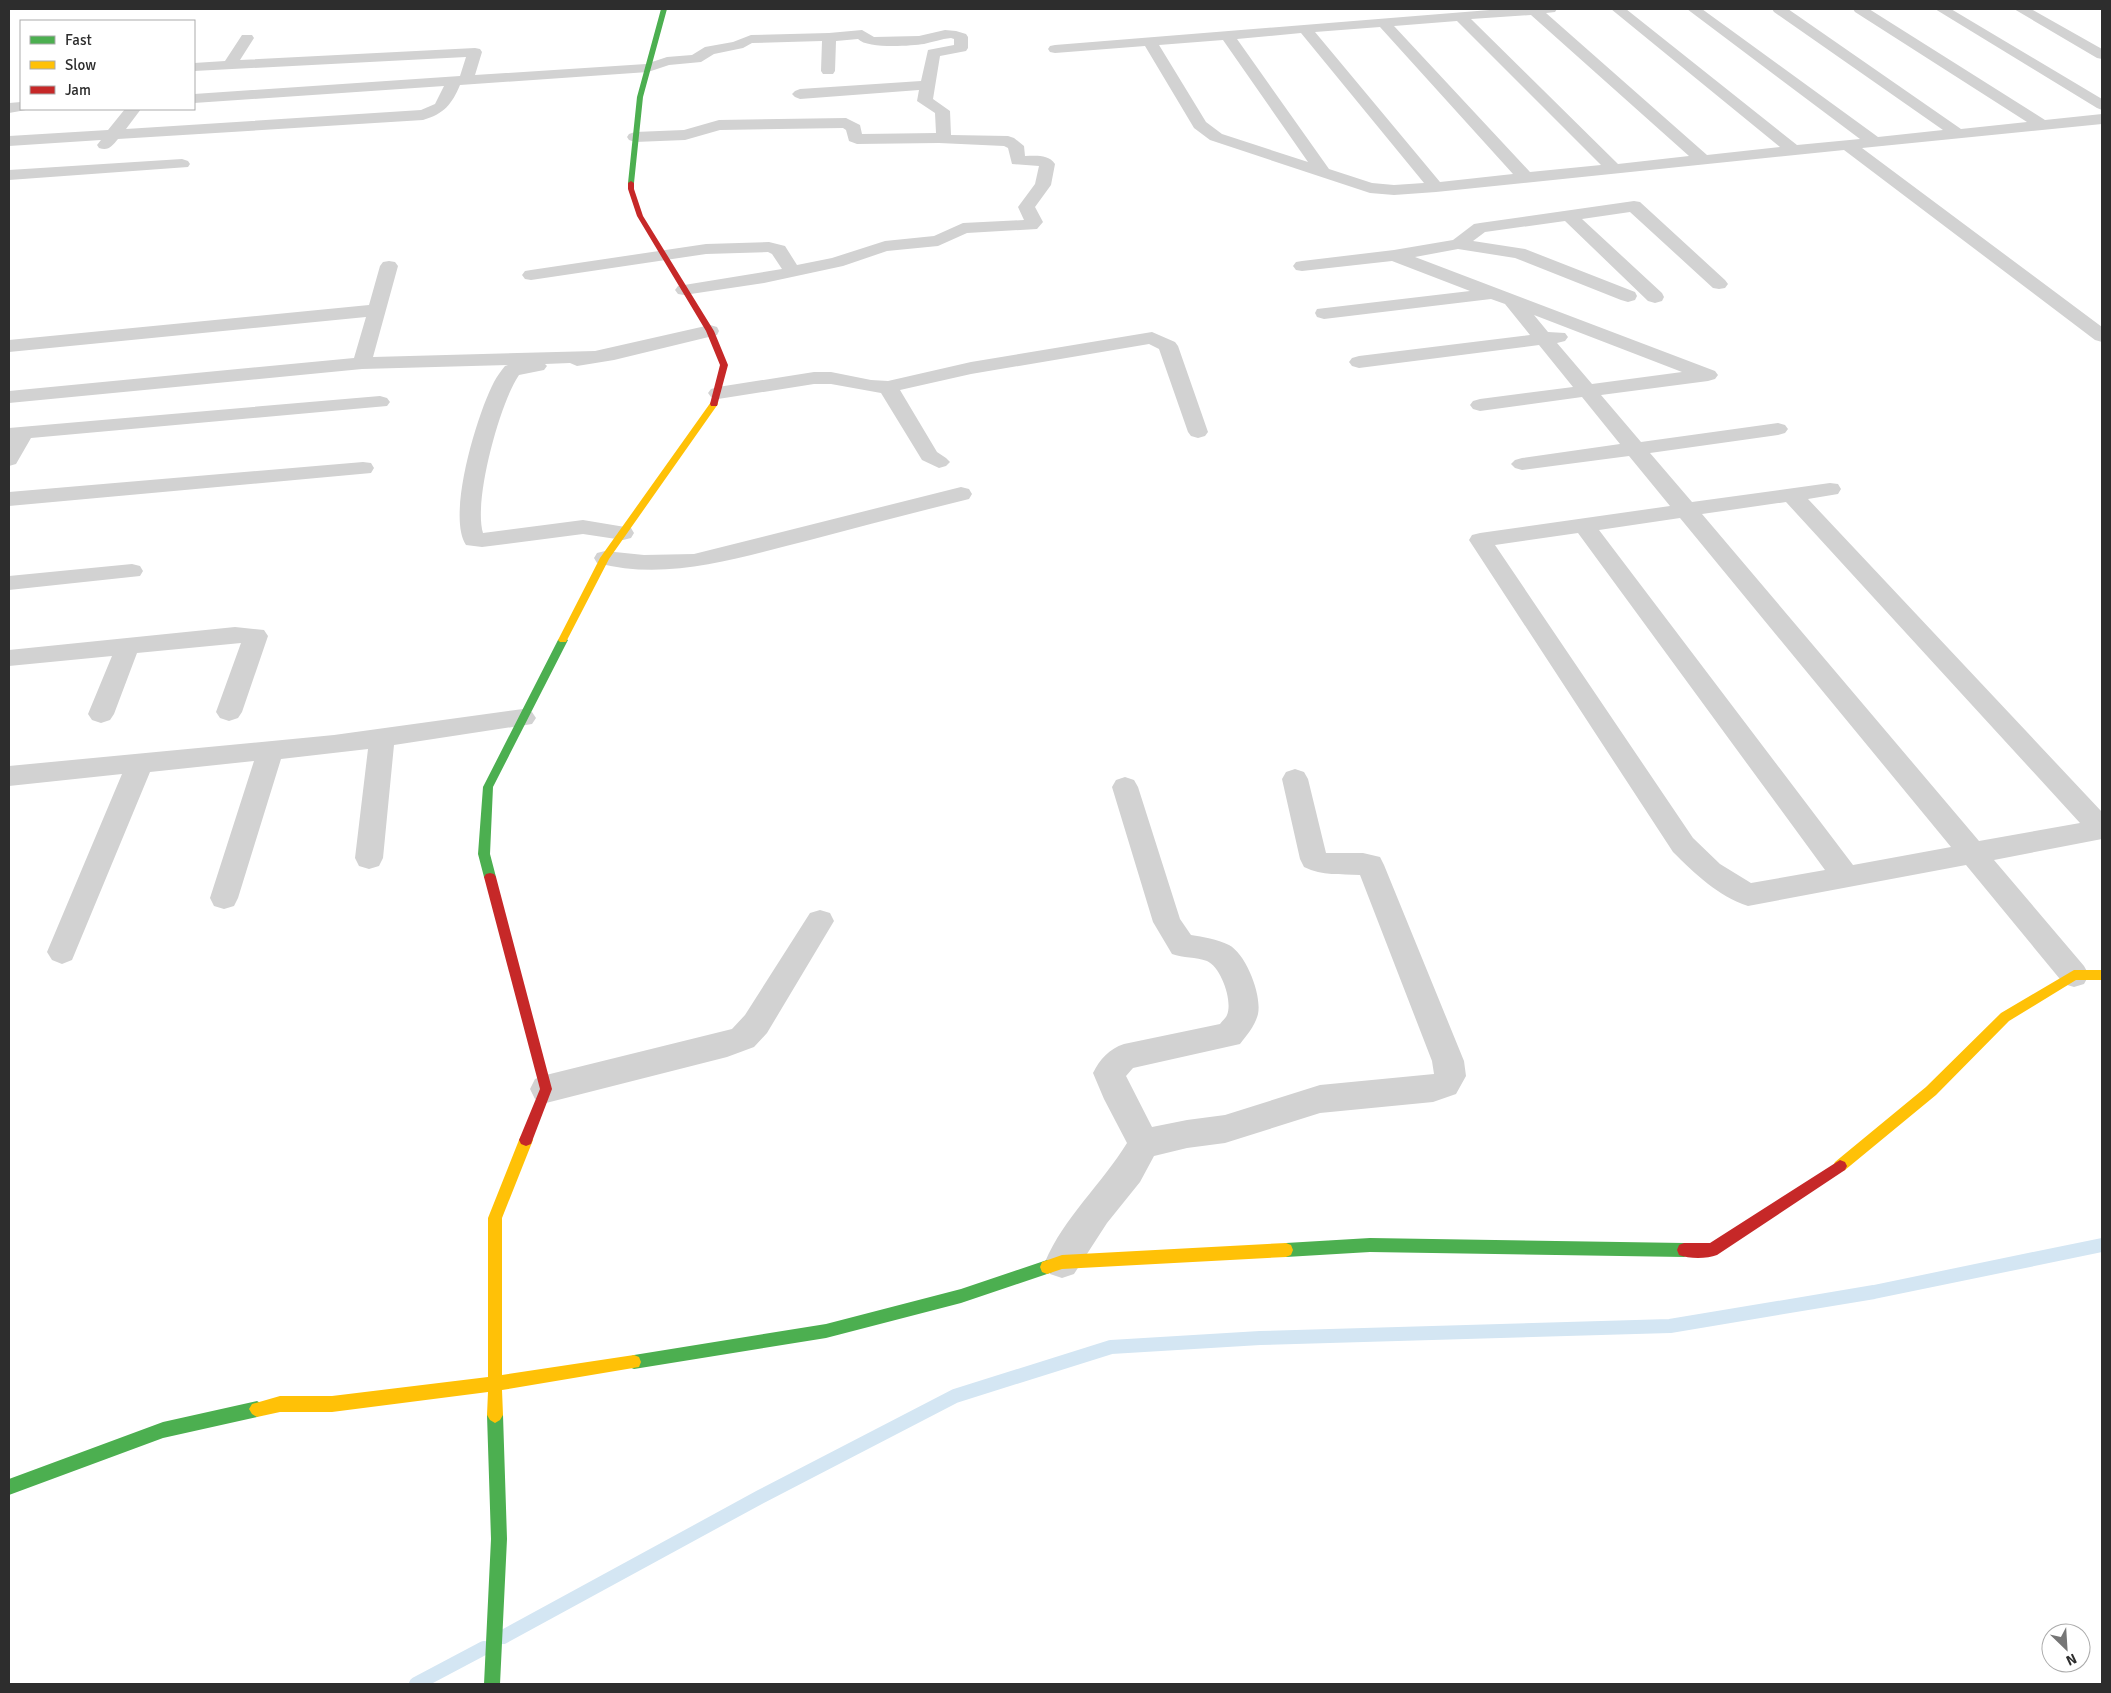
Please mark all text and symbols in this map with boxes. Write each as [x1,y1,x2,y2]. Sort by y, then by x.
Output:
legend [20,20,195,110]
text: Fast [65,31,92,49]
text: Slow [65,56,96,74]
text: Jam [65,81,91,99]
north arrow [2041,1623,2091,1673]
text: N [2063,1650,2079,1669]

